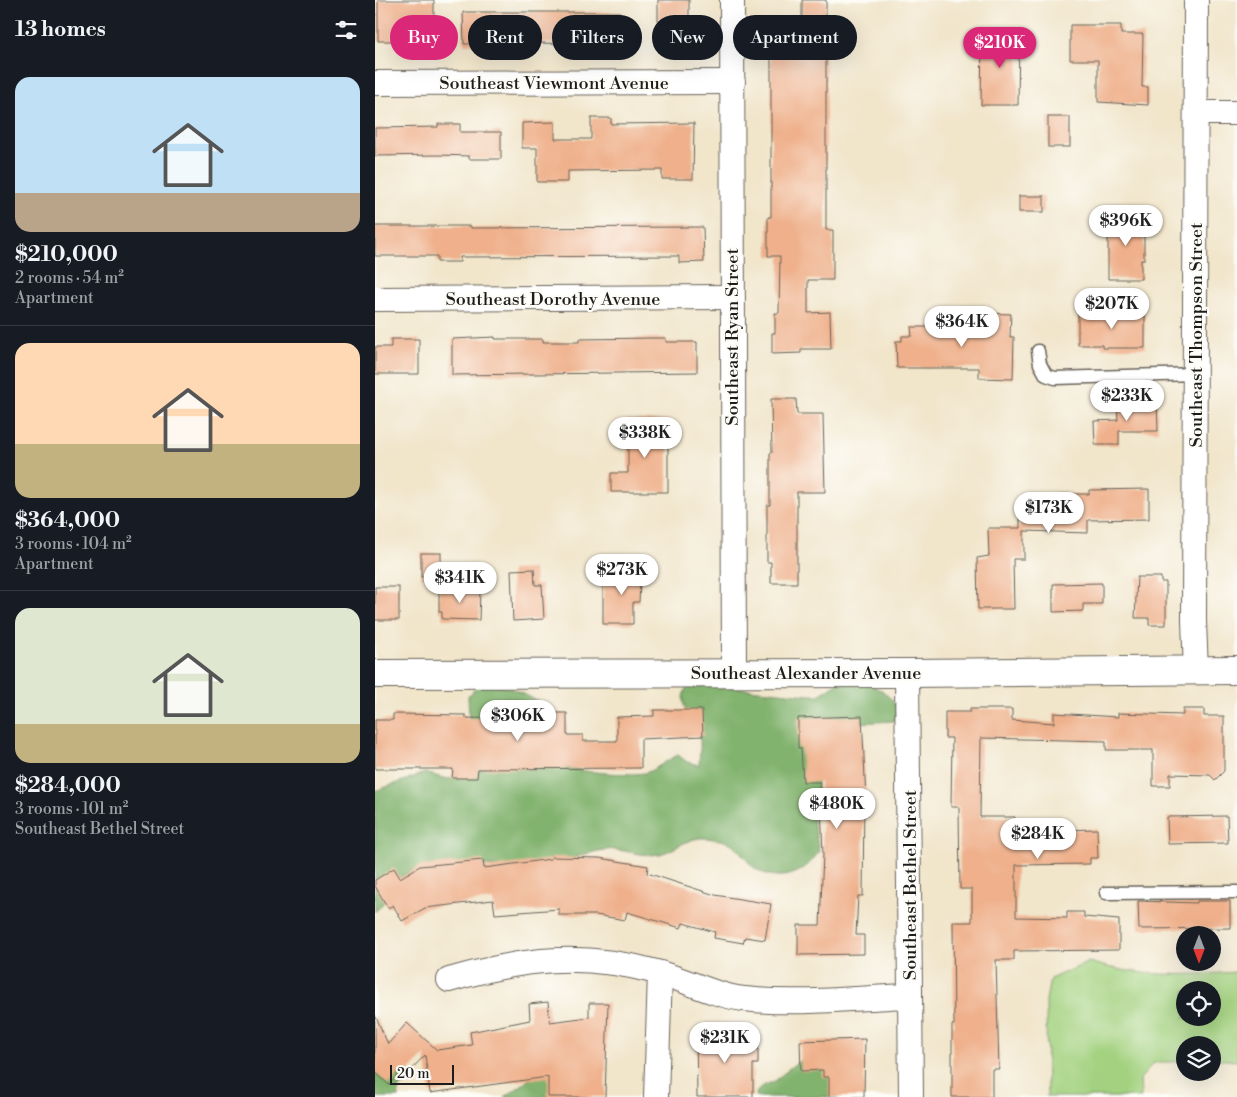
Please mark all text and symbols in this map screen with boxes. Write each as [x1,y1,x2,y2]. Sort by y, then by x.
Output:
chip: Buy [390,15,458,60]
chip: Rent [468,15,542,60]
chip: Filters [552,15,642,60]
chip: New [652,15,723,60]
chip: Apartment [733,15,857,60]
icon: filters [332,16,360,44]
text: 13 homes [15,17,106,43]
pin: $210K [965,27,1035,69]
text: $210K [974,33,1026,53]
street label: Southeast Viewmont Avenue [439,72,669,95]
icon: home [143,110,233,200]
pin: $396K [1091,204,1161,247]
text: $396K [1100,211,1152,231]
street label: Southeast Thompson Street [1185,222,1208,447]
text: $210,000 [15,242,118,268]
street label: Southeast Ryan Street [721,248,744,426]
text: 2 rooms · 54 m² [15,268,124,288]
text: Apartment [15,288,94,308]
street label: Southeast Dorothy Avenue [446,288,660,311]
pin: $207K [1077,288,1147,330]
text: $207K [1085,294,1139,314]
pin: $364K [927,306,997,348]
text: $364K [935,312,989,332]
icon: home [143,375,233,465]
pin: $233K [1092,380,1162,422]
text: $233K [1101,386,1153,406]
pin: $338K [610,416,680,459]
text: $338K [619,423,671,443]
pin: $173K [1014,492,1084,534]
text: $173K [1025,498,1073,518]
text: $364,000 [15,508,120,534]
text: 3 rooms · 104 m² [15,534,132,554]
text: Apartment [15,554,94,574]
pin: $273K [587,554,657,596]
text: $273K [596,560,648,580]
pin: $341K [425,562,495,604]
text: $341K [435,568,485,588]
icon: home [143,640,233,730]
street label: Southeast Alexander Avenue [691,662,921,685]
pin: $306K [483,700,553,742]
text: $306K [491,706,545,726]
text: $284,000 [15,773,121,799]
pin: $480K [802,788,872,830]
street label: Southeast Bethel Street [899,789,922,980]
text: $480K [809,794,865,814]
text: 3 rooms · 101 m² [15,799,128,819]
pin: $284K [1003,818,1073,860]
text: Southeast Bethel Street [15,819,184,839]
text: $284K [1011,824,1065,844]
north arrow [1176,926,1221,971]
map controls [1176,926,1221,1081]
button: locate [1176,981,1221,1026]
pin: $231K [690,1022,760,1064]
text: $231K [700,1028,750,1048]
button: layers [1176,1036,1221,1081]
scale bar [390,1062,454,1085]
text: 20 m [397,1065,429,1083]

